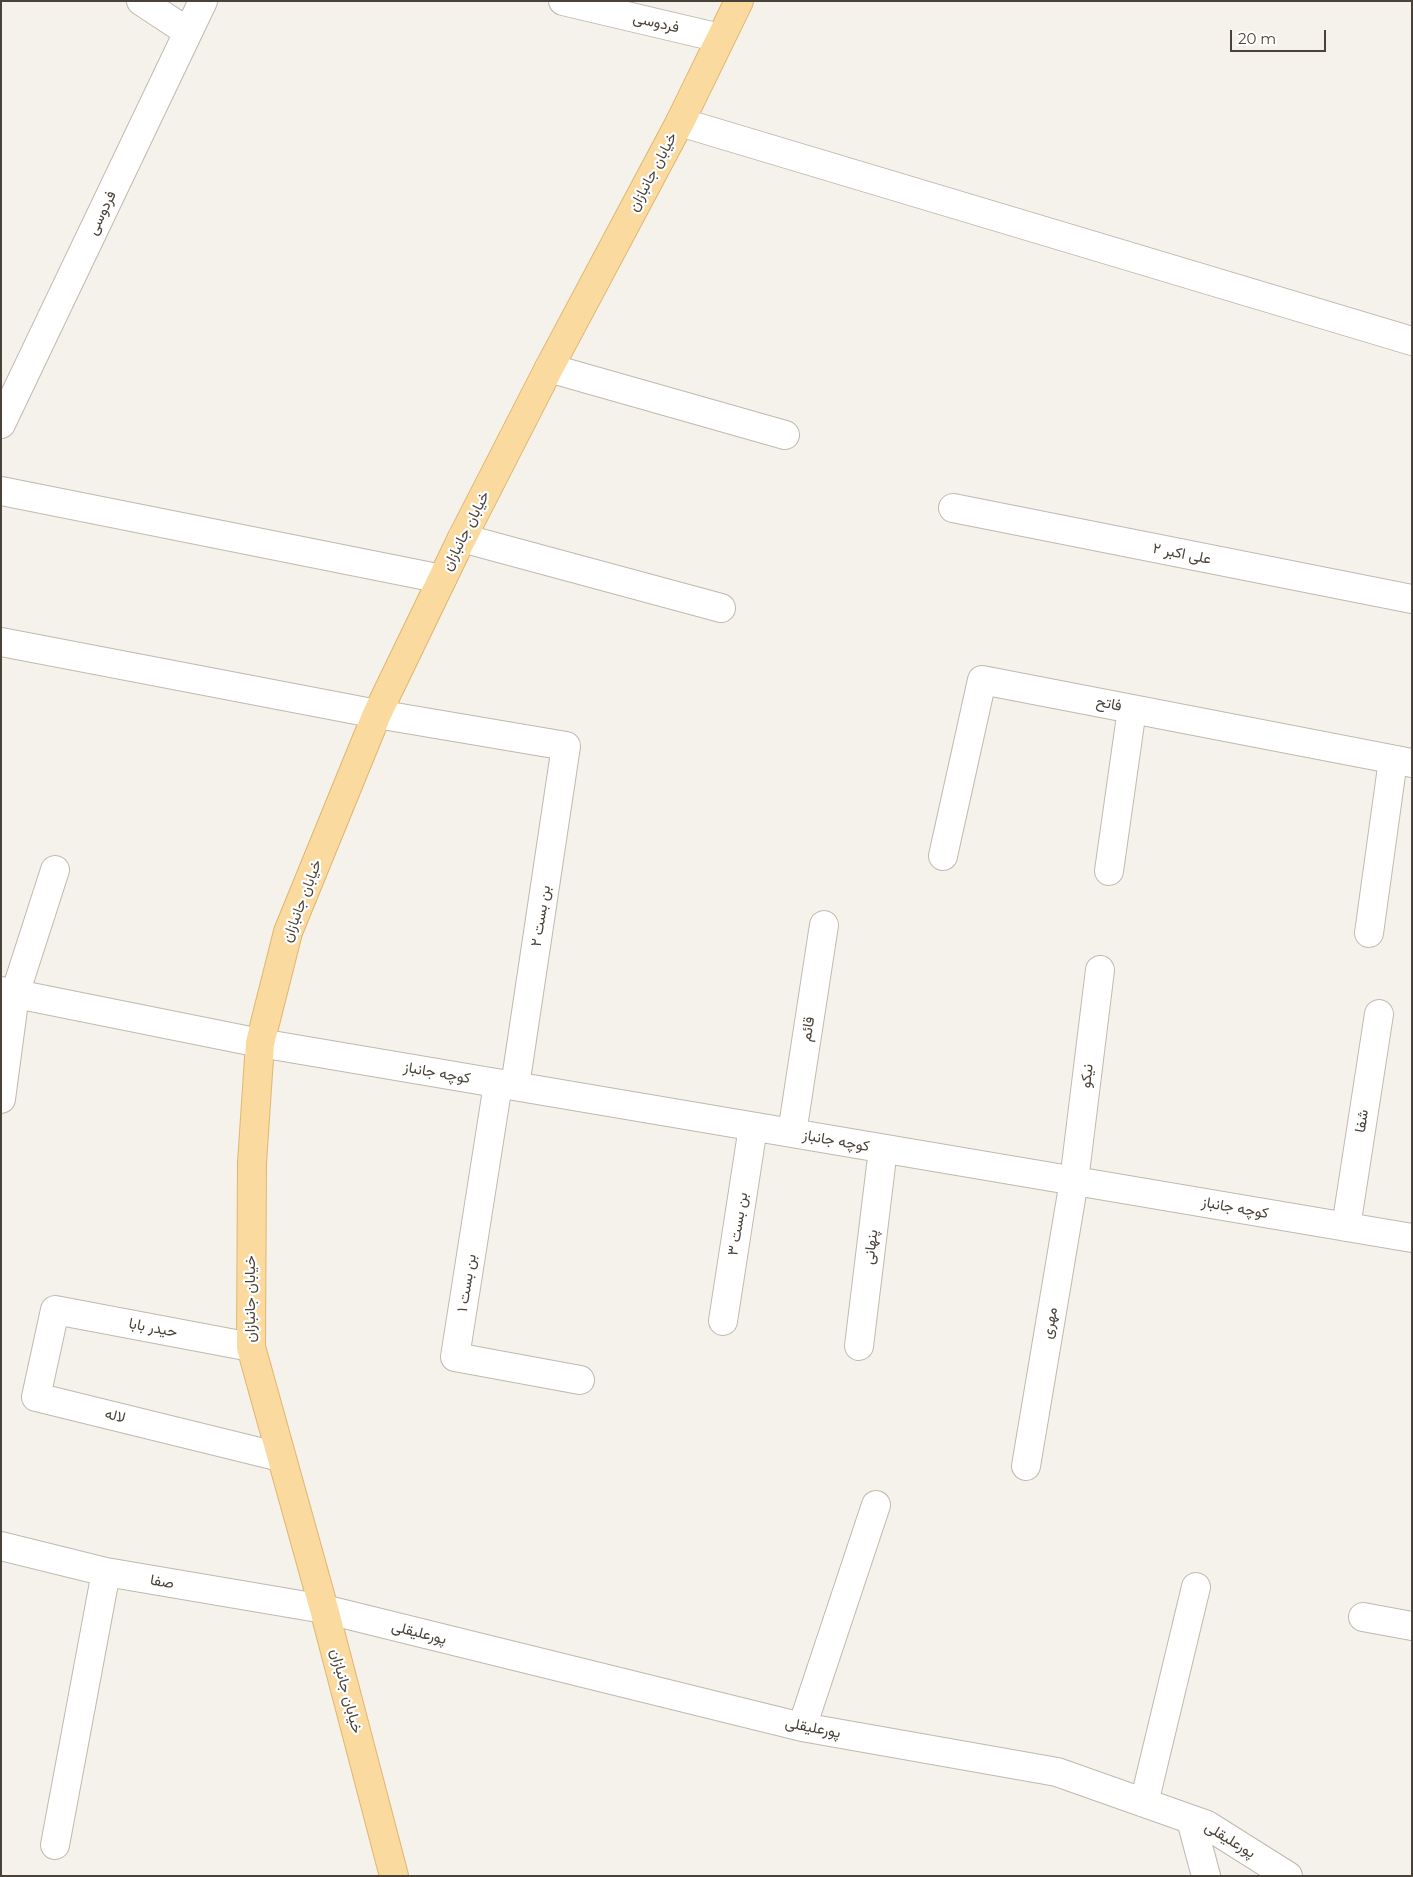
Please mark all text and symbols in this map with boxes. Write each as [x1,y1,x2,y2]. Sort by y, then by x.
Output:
street label: فردوسی [631,9,681,37]
scale bar [1233,20,1329,52]
text: 20 m [1238,29,1276,48]
street label: خیابان جانبازان [625,129,681,215]
street label: فردوسی [84,188,120,238]
street label: خیابان جانبازان [438,488,494,574]
street label: علی اکبر ۲ [1151,540,1213,568]
street label: فاتح [1095,693,1123,715]
street label: خیابان جانبازان [278,857,326,945]
street label: بن بست ۲ [527,884,555,948]
street label: قائم [797,1015,819,1043]
street label: کوچه جانباز [402,1058,472,1088]
street label: نیکو [1077,1063,1097,1089]
street label: شفا [1351,1108,1373,1134]
street label: کوچه جانباز [801,1126,871,1156]
street label: بن بست ۳ [724,1191,752,1257]
street label: کوچه جانباز [1200,1193,1270,1223]
street label: پنهانی [860,1228,882,1266]
street label: بن بست ۱ [454,1253,480,1313]
street label: خیابان جانبازان [242,1256,260,1342]
street label: مهری [1038,1306,1062,1340]
street label: حیدر بابا [127,1314,179,1342]
street label: لاله [103,1405,127,1427]
street label: صفا [149,1571,175,1593]
street label: پورعلیقلی [390,1617,448,1649]
street label: خیابان جانبازان [326,1647,366,1735]
street label: پورعلیقلی [784,1714,842,1742]
street label: پورعلیقلی [1201,1818,1259,1862]

